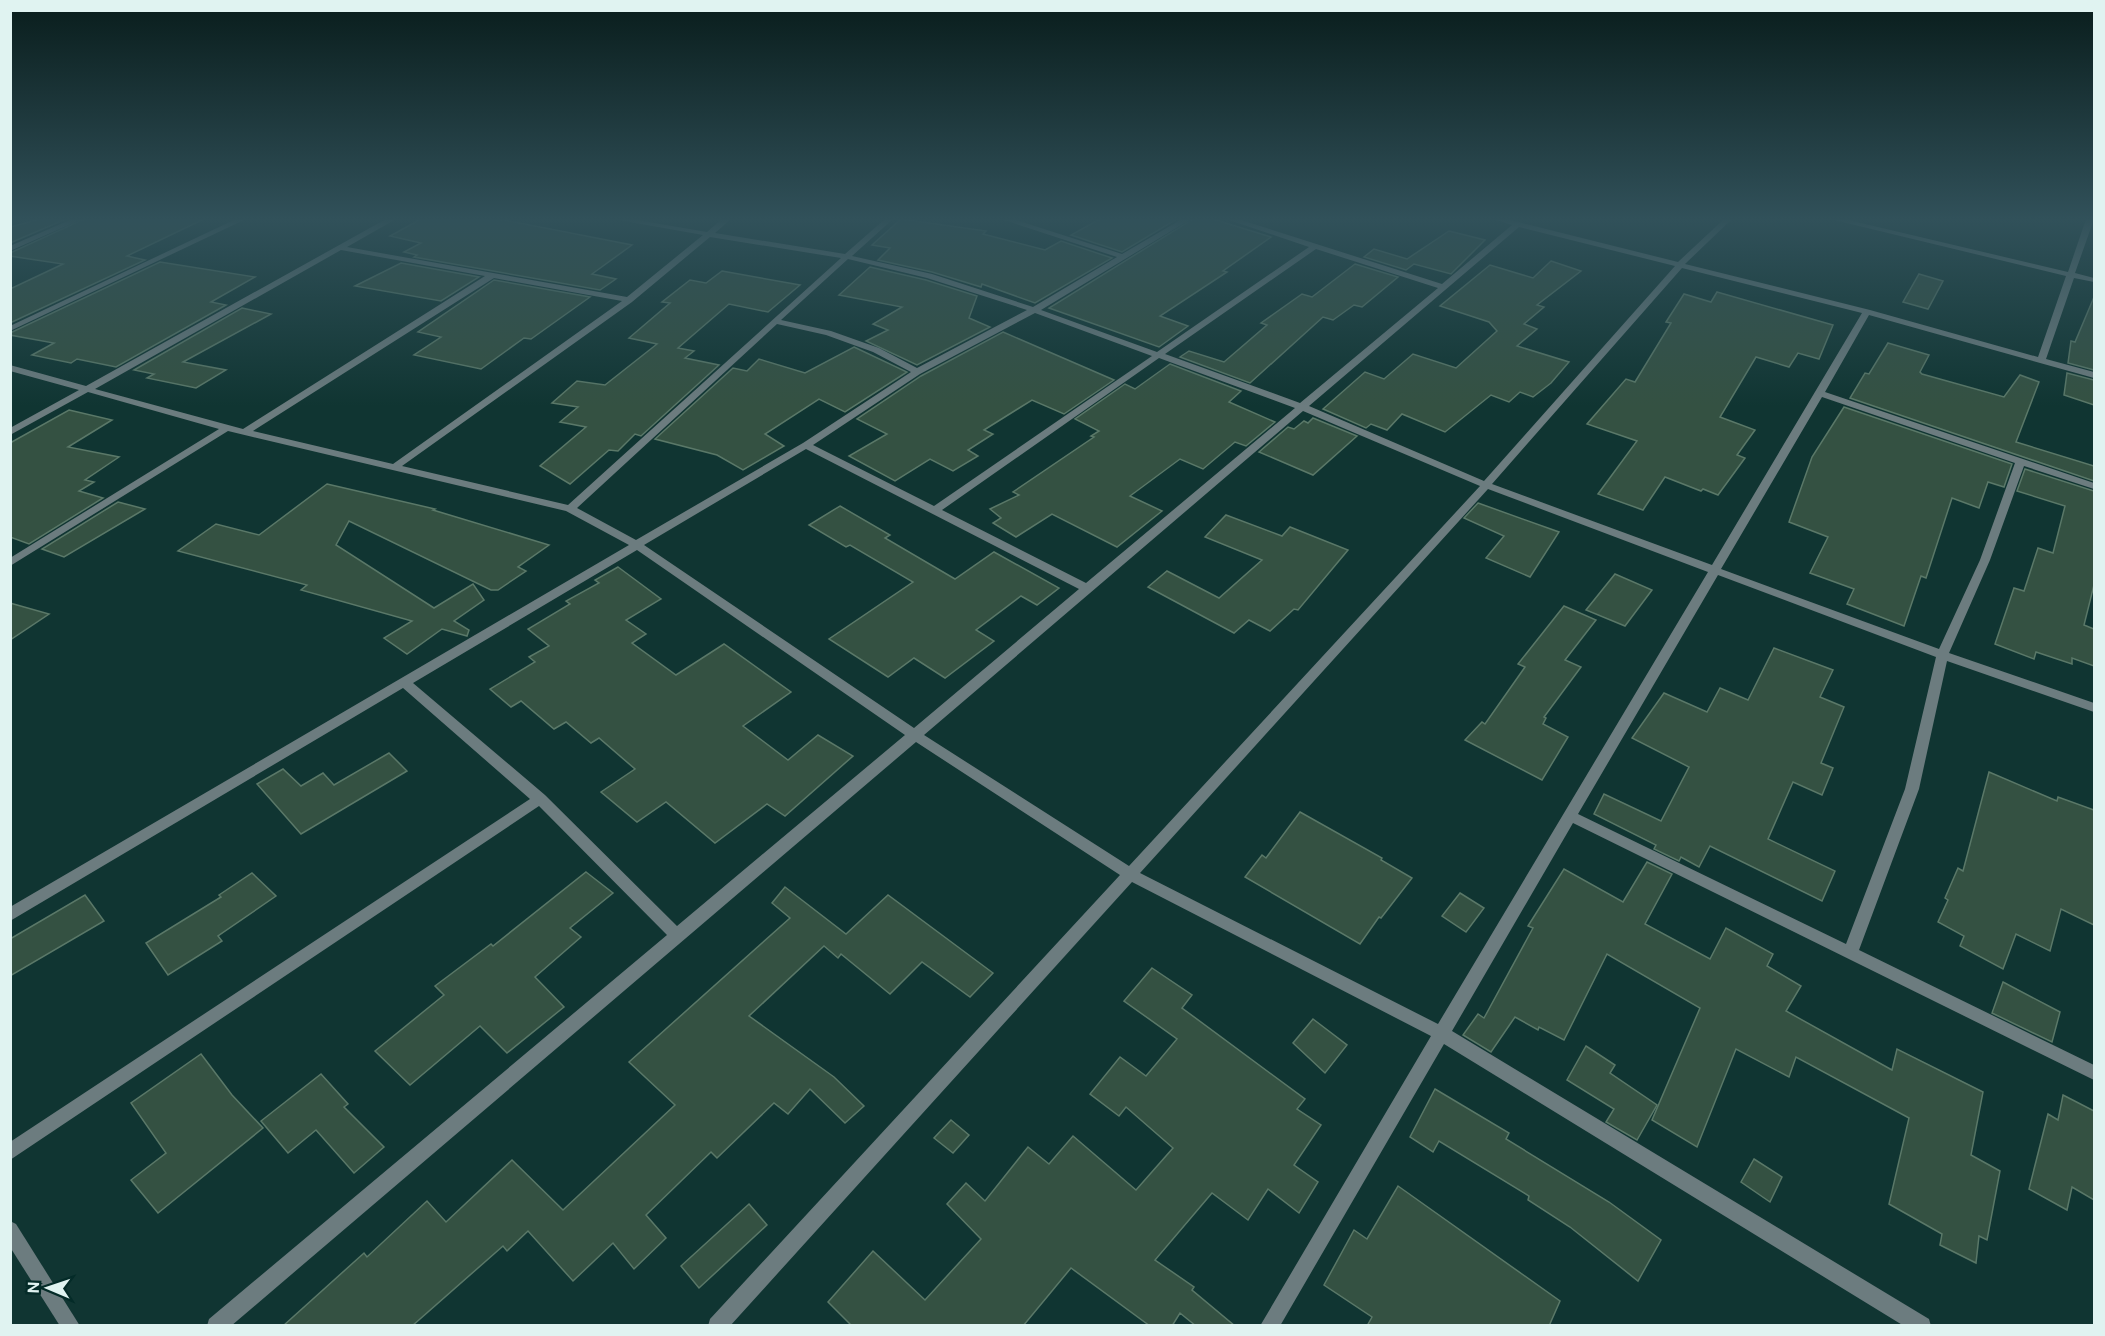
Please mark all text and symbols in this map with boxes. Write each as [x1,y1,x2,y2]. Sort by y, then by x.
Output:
north arrow [18,1258,78,1318]
text: N [23,1281,44,1294]

